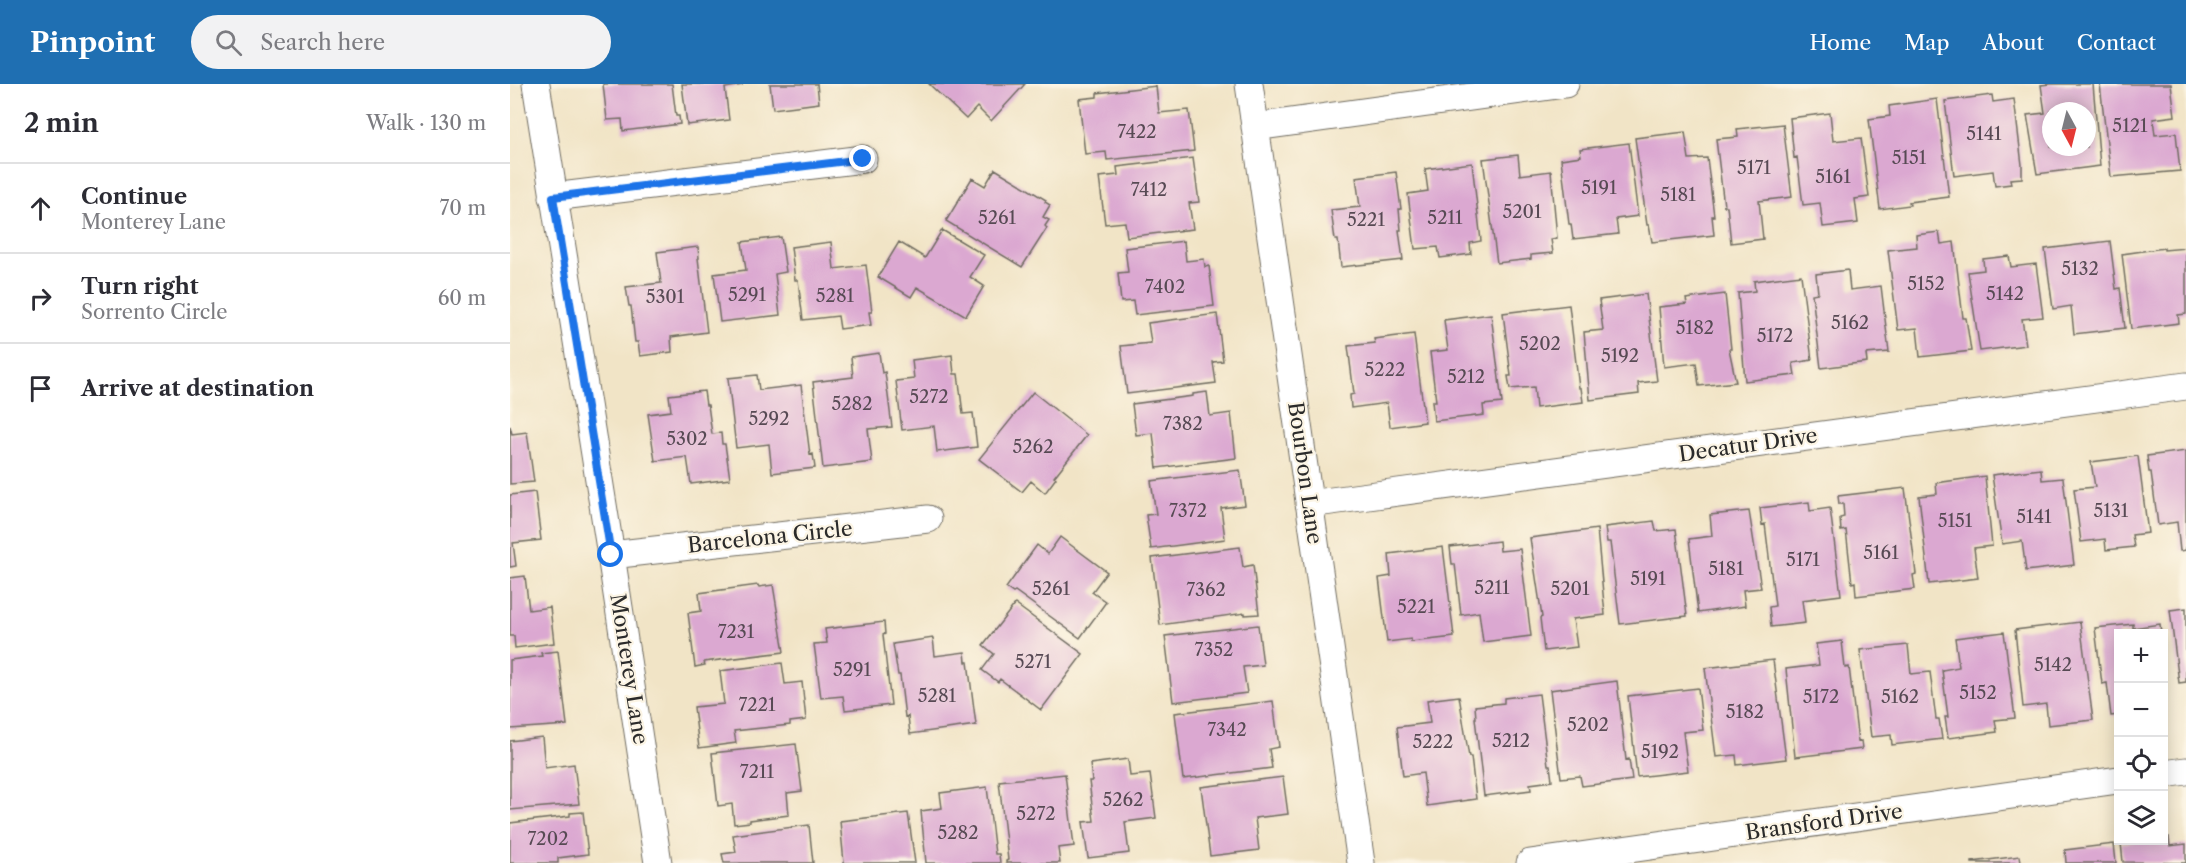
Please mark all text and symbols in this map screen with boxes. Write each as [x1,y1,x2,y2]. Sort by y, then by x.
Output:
search box [191,15,611,69]
text: Pinpoint [30,25,155,59]
icon: search [212,26,245,59]
text: Search here [260,29,385,56]
text: Home [1810,30,1871,55]
text: Map [1904,30,1949,55]
text: About [1982,30,2044,55]
text: Contact [2077,30,2156,55]
north arrow [2042,102,2096,156]
text: 2 min [24,107,99,139]
text: Walk · 130 m [366,111,486,135]
house number: 5121 [2112,115,2148,137]
house number: 7422 [1117,121,1157,143]
house number: 5141 [1966,123,2002,145]
route end [849,145,875,171]
house number: 5151 [1892,147,1927,169]
house number: 5171 [1737,157,1771,179]
house number: 5161 [1815,166,1851,188]
house number: 5191 [1581,177,1617,199]
house number: 7412 [1131,179,1167,201]
text: Continue [81,183,187,210]
house number: 5181 [1660,184,1696,206]
icon: ahead [24,192,57,225]
text: 70 m [440,196,486,220]
house number: 5201 [1502,201,1542,223]
house number: 5261 [978,207,1017,229]
house number: 5211 [1427,207,1463,229]
house number: 5221 [1347,209,1385,231]
text: Monterey Lane [81,210,226,234]
house number: 5132 [2061,258,2099,280]
text: Turn right [81,273,199,300]
house number: 5152 [1907,273,1945,295]
house number: 7402 [1145,276,1185,298]
icon: right [24,282,57,315]
house number: 5142 [1986,283,2024,305]
house number: 5291 [728,284,767,306]
house number: 5281 [816,285,855,307]
text: 60 m [438,286,486,310]
house number: 5301 [646,286,685,308]
text: Sorrento Circle [81,300,228,324]
house number: 5162 [1831,312,1869,334]
house number: 5182 [1676,317,1714,339]
house number: 5172 [1757,325,1793,347]
house number: 5202 [1519,333,1561,355]
house number: 5192 [1601,345,1639,367]
house number: 5222 [1365,359,1405,381]
house number: 5212 [1447,366,1485,388]
icon: arrive [24,372,57,405]
text: Arrive at destination [81,375,314,402]
house number: 5272 [909,386,949,408]
house number: 5282 [831,393,873,415]
street label: Bourbon Lane [1283,400,1328,546]
house number: 5292 [748,408,790,430]
house number: 7382 [1163,413,1203,435]
street label: Decatur Drive [1677,422,1819,467]
house number: 5302 [666,428,708,450]
house number: 5262 [1012,436,1054,458]
house number: 7372 [1169,500,1207,522]
house number: 5131 [2094,500,2129,522]
house number: 5141 [2016,506,2052,528]
house number: 5151 [1938,510,1973,532]
street label: Barcelona Circle [686,515,854,558]
route start [597,541,623,567]
house number: 5161 [1863,542,1899,564]
house number: 5171 [1786,549,1820,571]
house number: 5181 [1708,558,1744,580]
house number: 5191 [1630,568,1666,590]
house number: 5211 [1474,577,1510,599]
house number: 5261 [1032,578,1071,600]
house number: 5201 [1550,578,1590,600]
house number: 7362 [1186,579,1226,601]
street label: Monterey Lane [605,592,654,746]
house number: 5221 [1397,596,1435,618]
house number: 7231 [718,621,755,643]
map controls [2114,629,2168,845]
button: + [2114,629,2168,683]
house number: 7352 [1195,639,1233,661]
house number: 5271 [1015,651,1052,673]
house number: 5142 [2034,654,2072,676]
house number: 5291 [833,659,872,681]
house number: 5152 [1959,682,1997,704]
button: − [2114,683,2168,737]
house number: 5281 [918,685,957,707]
house number: 5172 [1803,686,1839,708]
house number: 5162 [1881,686,1919,708]
house number: 7221 [738,694,776,716]
house number: 5182 [1726,701,1764,723]
house number: 5202 [1567,714,1609,736]
house number: 7342 [1207,719,1247,741]
house number: 5212 [1492,730,1530,752]
house number: 5222 [1413,731,1453,753]
button: locate [2114,737,2168,791]
house number: 5192 [1641,741,1679,763]
house number: 7211 [740,761,775,783]
house number: 5262 [1102,789,1144,811]
button: layers [2114,791,2168,845]
street label: Bransford Drive [1744,798,1904,845]
house number: 5272 [1016,803,1056,825]
house number: 5282 [937,822,979,844]
house number: 7202 [528,828,568,850]

